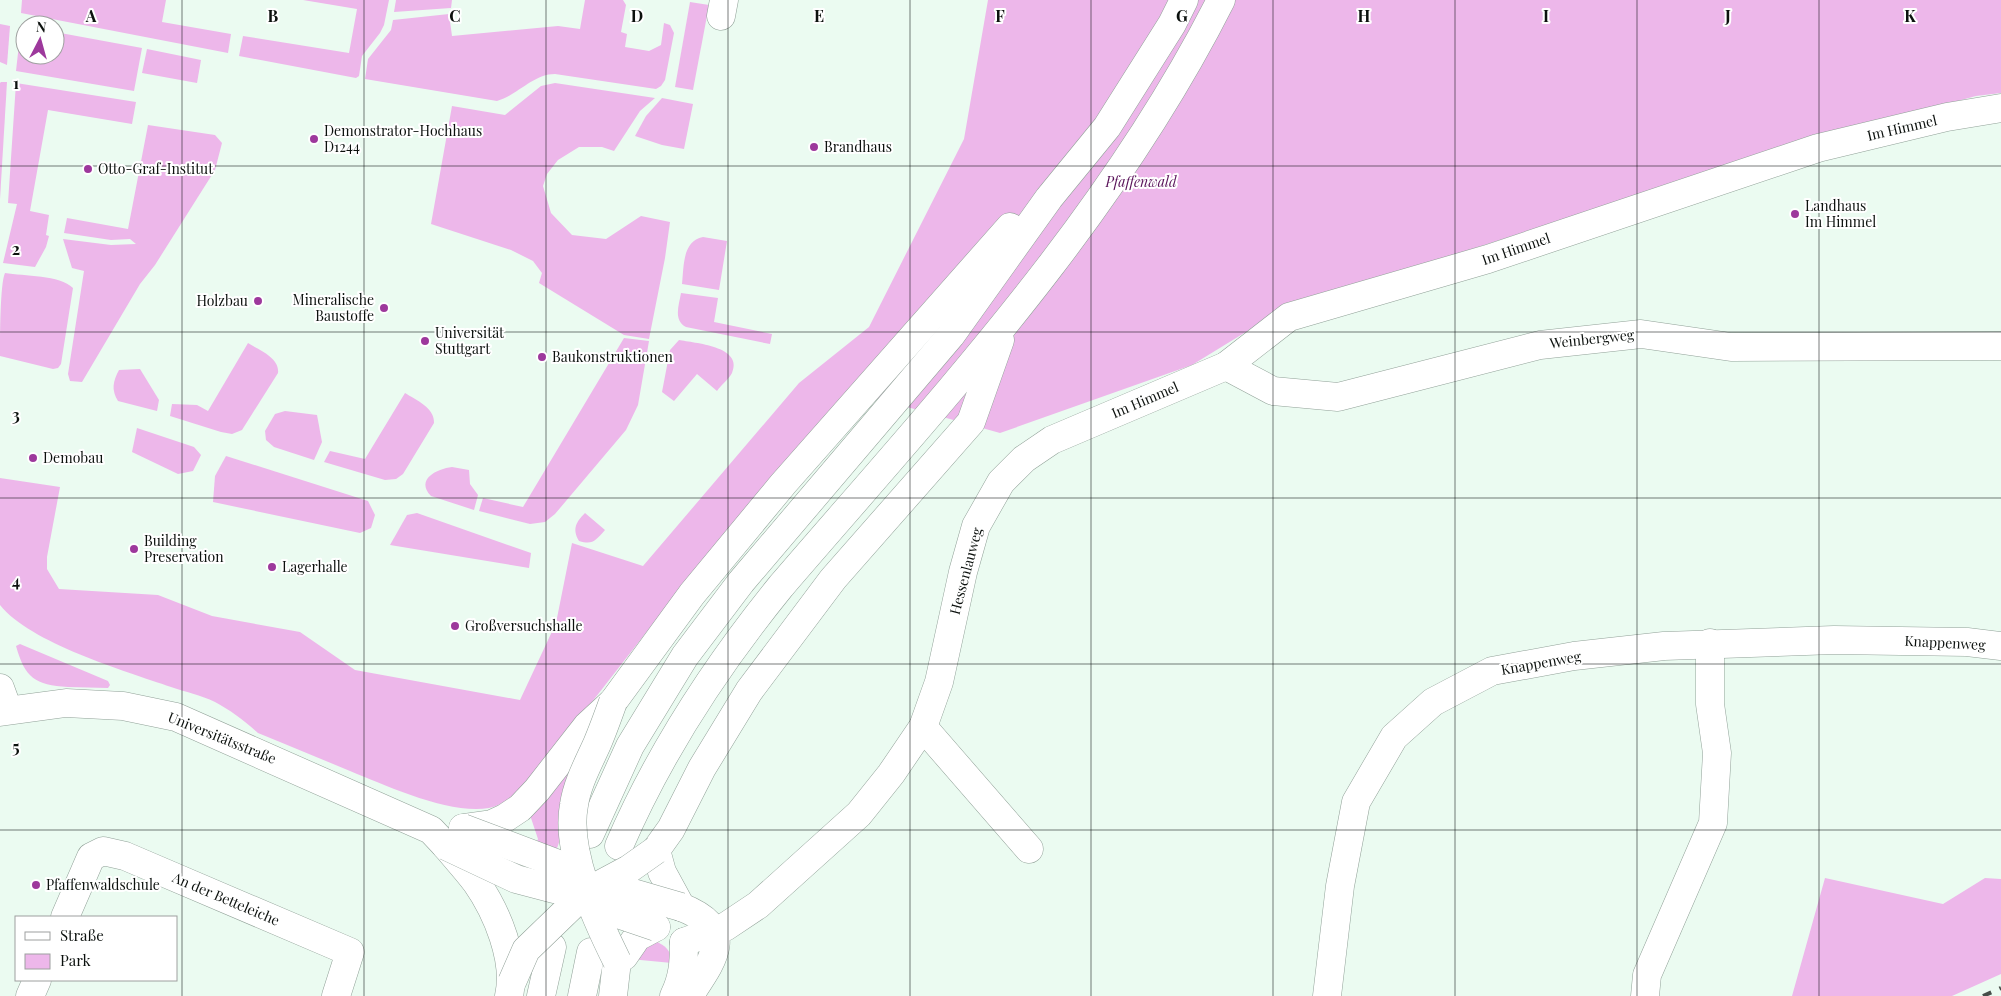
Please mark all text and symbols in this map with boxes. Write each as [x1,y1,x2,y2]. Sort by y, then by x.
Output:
text: A [85,5,97,26]
text: B [268,5,279,26]
text: C [449,5,461,26]
text: D [631,5,643,26]
text: E [814,5,824,26]
text: F [995,5,1005,26]
text: G [1176,5,1188,26]
text: H [1358,5,1371,26]
text: I [1543,5,1549,26]
text: J [1724,5,1731,26]
text: K [1904,5,1916,26]
north arrow [15,15,65,65]
text: N [35,17,47,37]
text: 1 [13,72,19,93]
street label: Im Himmel [1865,110,1939,145]
place label: Demonstrator-Hochhaus D1244 [324,121,482,156]
marker: Demonstrator-Hochhaus D1244 [308,133,320,145]
place label: Brandhaus [824,137,892,156]
marker: Brandhaus [808,141,820,153]
place label: Otto-Graf-Institut [98,159,214,178]
marker: Otto-Graf-Institut [82,163,94,175]
park label: Pfaffenwald [1104,172,1177,191]
place label: Landhaus Im Himmel [1805,196,1876,231]
marker: Landhaus Im Himmel [1789,208,1801,220]
street label: Im Himmel [1479,228,1553,269]
text: 2 [12,238,20,259]
place label: Mineralische Baustoffe [293,290,374,325]
place label: Holzbau [196,291,248,310]
marker: Holzbau [252,295,264,307]
marker: Mineralische Baustoffe [378,302,390,314]
place label: Universität Stuttgart [435,323,505,358]
street label: Weinbergweg [1548,325,1636,352]
marker: Universität Stuttgart [419,335,431,347]
place label: Baukonstruktionen [552,347,674,366]
marker: Baukonstruktionen [536,351,548,363]
street label: Im Himmel [1108,377,1181,422]
text: 3 [12,404,20,425]
place label: Demobau [43,448,103,467]
marker: Demobau [27,452,39,464]
street label: Hessenlauweg [945,525,986,617]
place label: Building Preservation [144,531,224,566]
marker: Building Preservation [128,543,140,555]
place label: Lagerhalle [282,557,348,576]
marker: Lagerhalle [266,561,278,573]
text: 4 [12,570,20,591]
place label: Großversuchshalle [465,616,583,635]
marker: Großversuchshalle [449,620,461,632]
street label: Knappenweg [1904,631,1987,654]
street label: Knappenweg [1499,646,1583,679]
street label: Universitätsstraße [165,707,279,768]
text: 5 [12,736,20,757]
street label: An der Betteleiche [169,867,283,930]
place label: Pfaffenwaldschule [46,875,160,894]
marker: Pfaffenwaldschule [30,879,42,891]
legend [15,916,178,981]
text: Straße [60,925,104,945]
text: Park [60,950,92,970]

